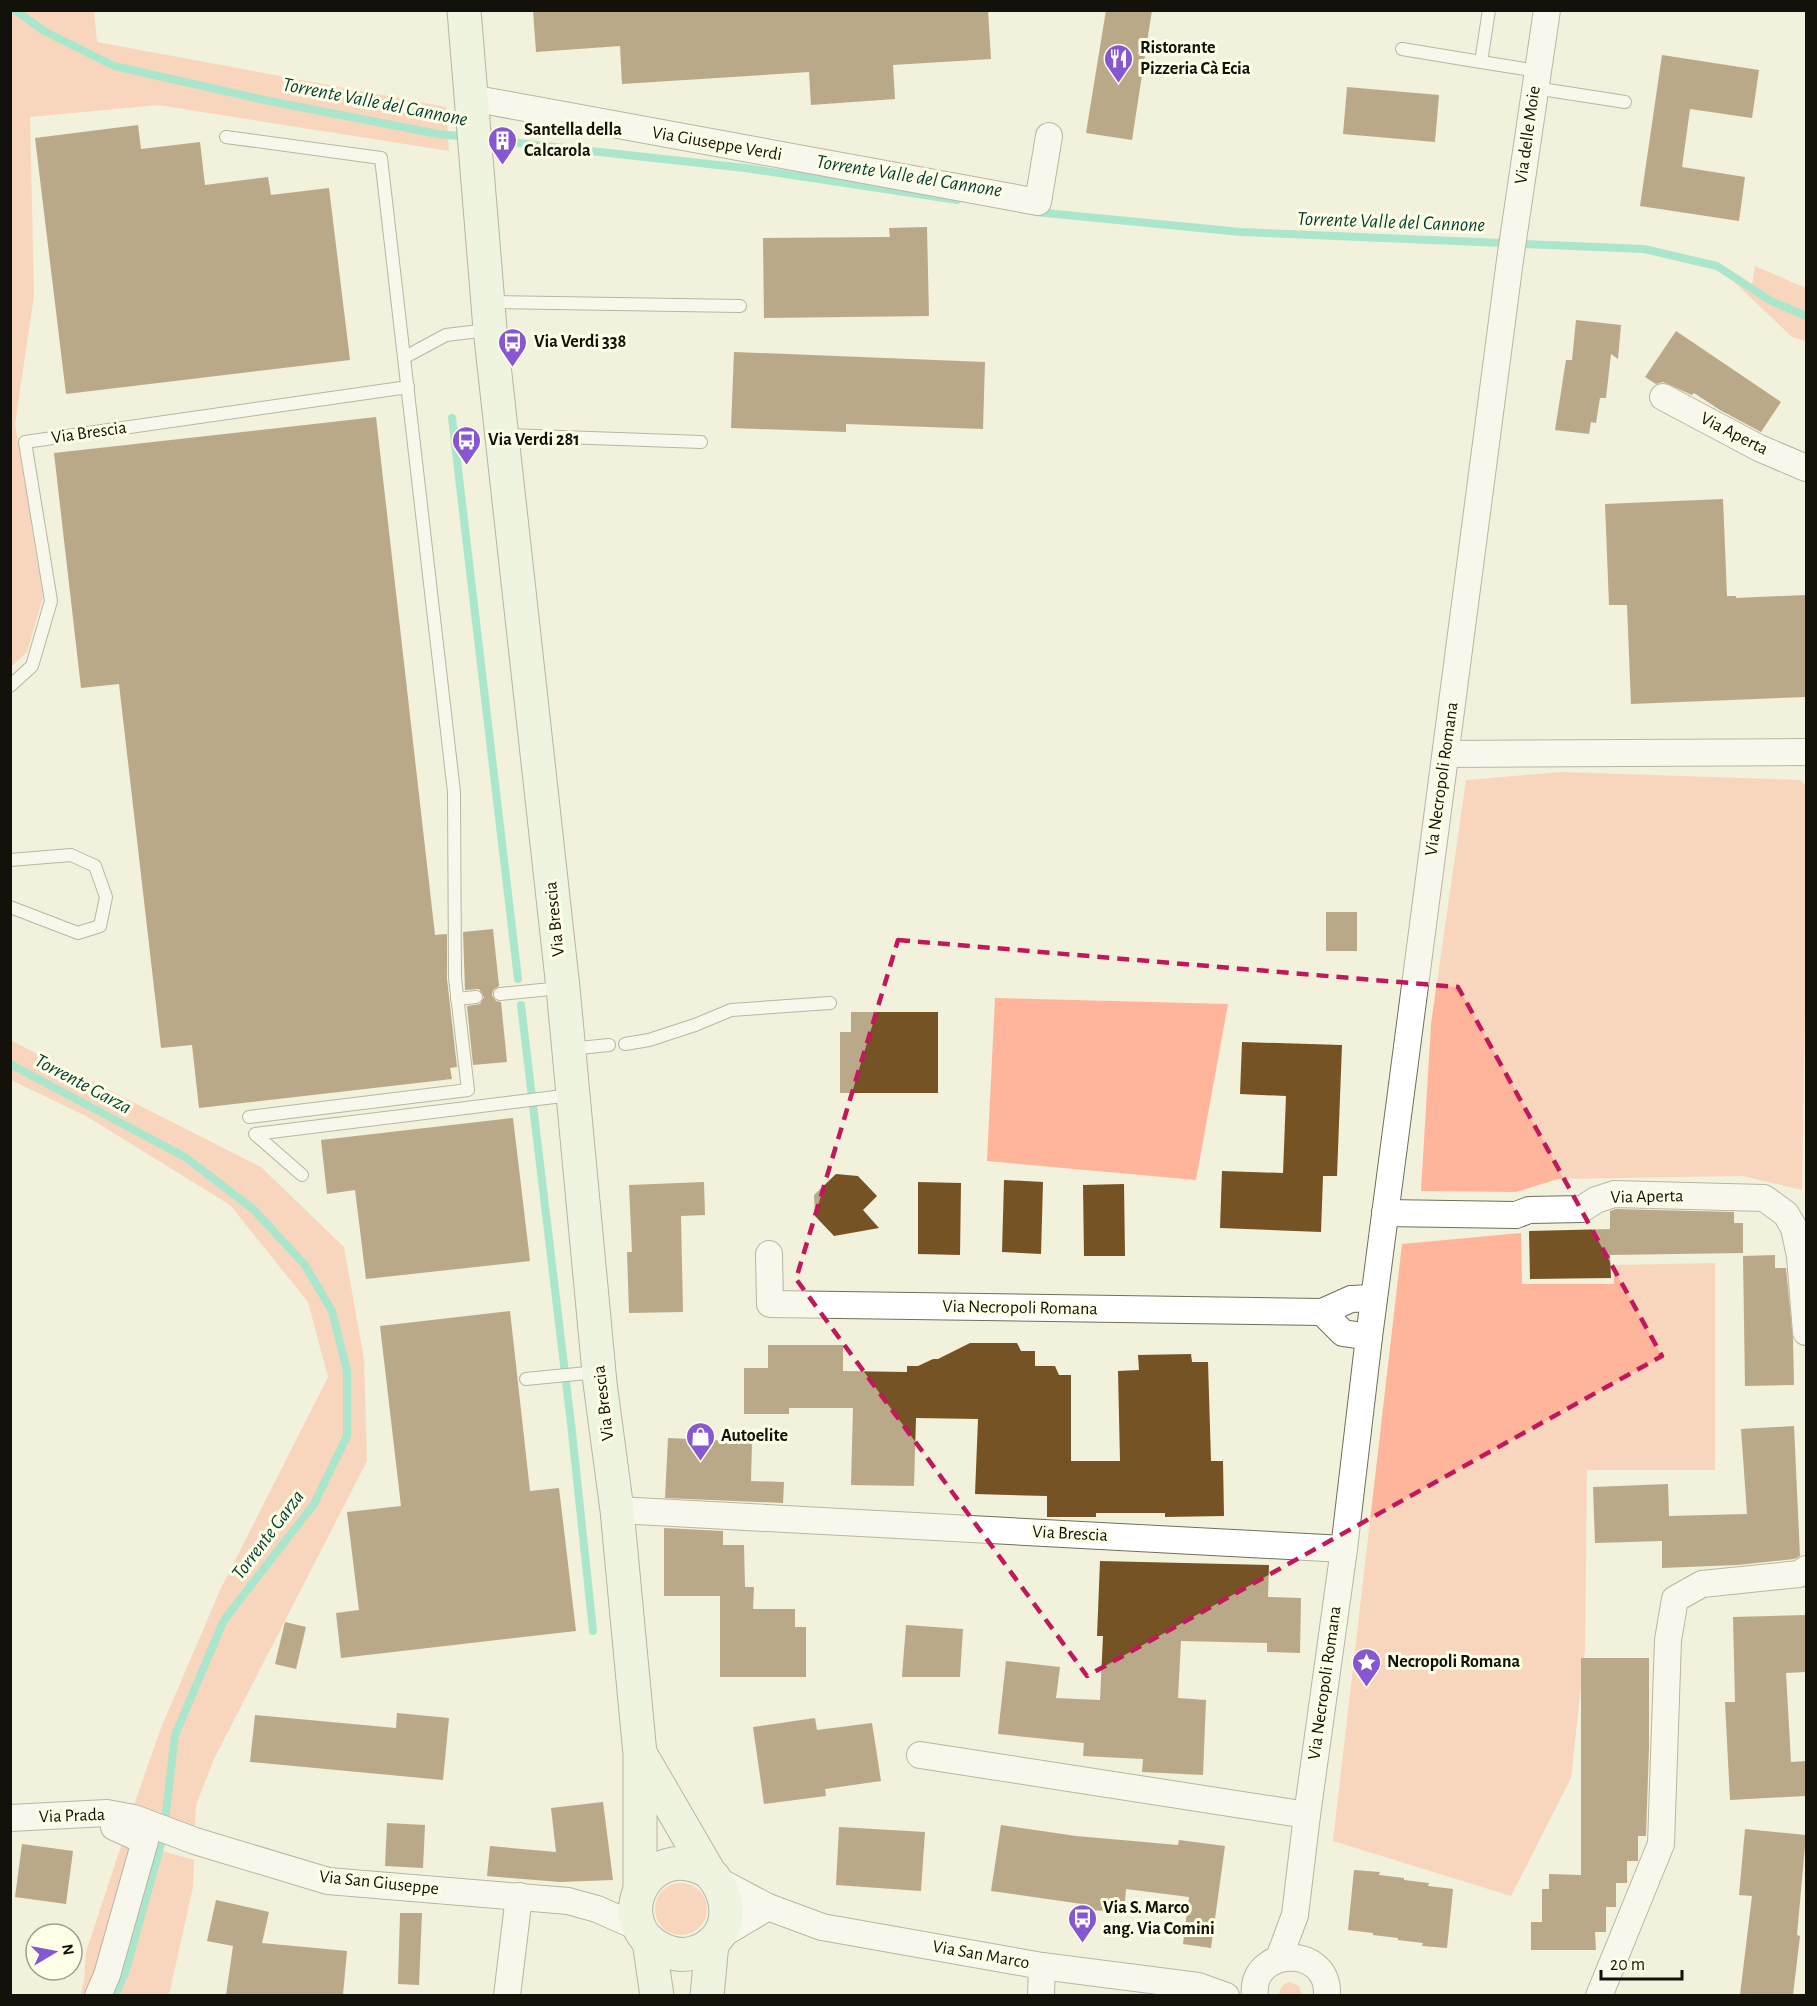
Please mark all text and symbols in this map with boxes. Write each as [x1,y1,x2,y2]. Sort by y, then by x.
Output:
place label: Ristorante Pizzeria Cà Ecia [1140,39,1251,78]
restaurant icon: Ristorante Pizzeria Cà Ecia [1103,42,1135,84]
water label: Torrente Valle del Cannone [281,74,470,130]
street label: Via delle Moie [1512,85,1544,185]
place label: Santella della Calcarola [524,121,622,160]
building icon: Santella della Calcarola [487,124,519,166]
street label: Via Giuseppe Verdi [651,124,783,164]
water label: Torrente Valle del Cannone [814,151,1004,201]
water label: Torrente Valle del Cannone [1297,209,1486,235]
bus stop icon: Via Verdi 338 [497,326,529,368]
place label: Via Verdi 338 [534,333,627,351]
street label: Via Aperta [1697,409,1771,459]
street label: Via Brescia [50,419,128,447]
bus stop icon: Via Verdi 281 [451,424,483,466]
place label: Via Verdi 281 [488,431,580,449]
street label: Via Necropoli Romana [1422,701,1462,857]
street label: Via Brescia [542,880,568,958]
water label: Torrente Garza [31,1050,135,1118]
street label: Via Aperta [1610,1187,1684,1207]
street label: Via Necropoli Romana [942,1298,1098,1318]
street label: Via Brescia [590,1364,618,1442]
shop icon: Autoelite [684,1420,716,1462]
place label: Autoelite [721,1427,788,1445]
water label: Torrente Garza [228,1487,308,1583]
street label: Via Brescia [1032,1523,1108,1545]
street label: Via Necropoli Romana [1305,1605,1345,1761]
place icon: Necropoli Romana [1350,1646,1382,1688]
place label: Necropoli Romana [1387,1653,1520,1671]
street label: Via Prada [38,1806,106,1826]
street label: Via San Giuseppe [318,1868,440,1898]
place label: Via S. Marco ang. Via Comini [1103,1899,1215,1938]
bus stop icon: Via S. Marco ang. Via Comini [1066,1902,1098,1944]
north arrow [24,1922,84,1982]
street label: Via San Marco [931,1938,1031,1972]
text: N [59,1943,77,1956]
scale bar [1601,1943,1682,1981]
text: 20 m [1610,1956,1645,1974]

